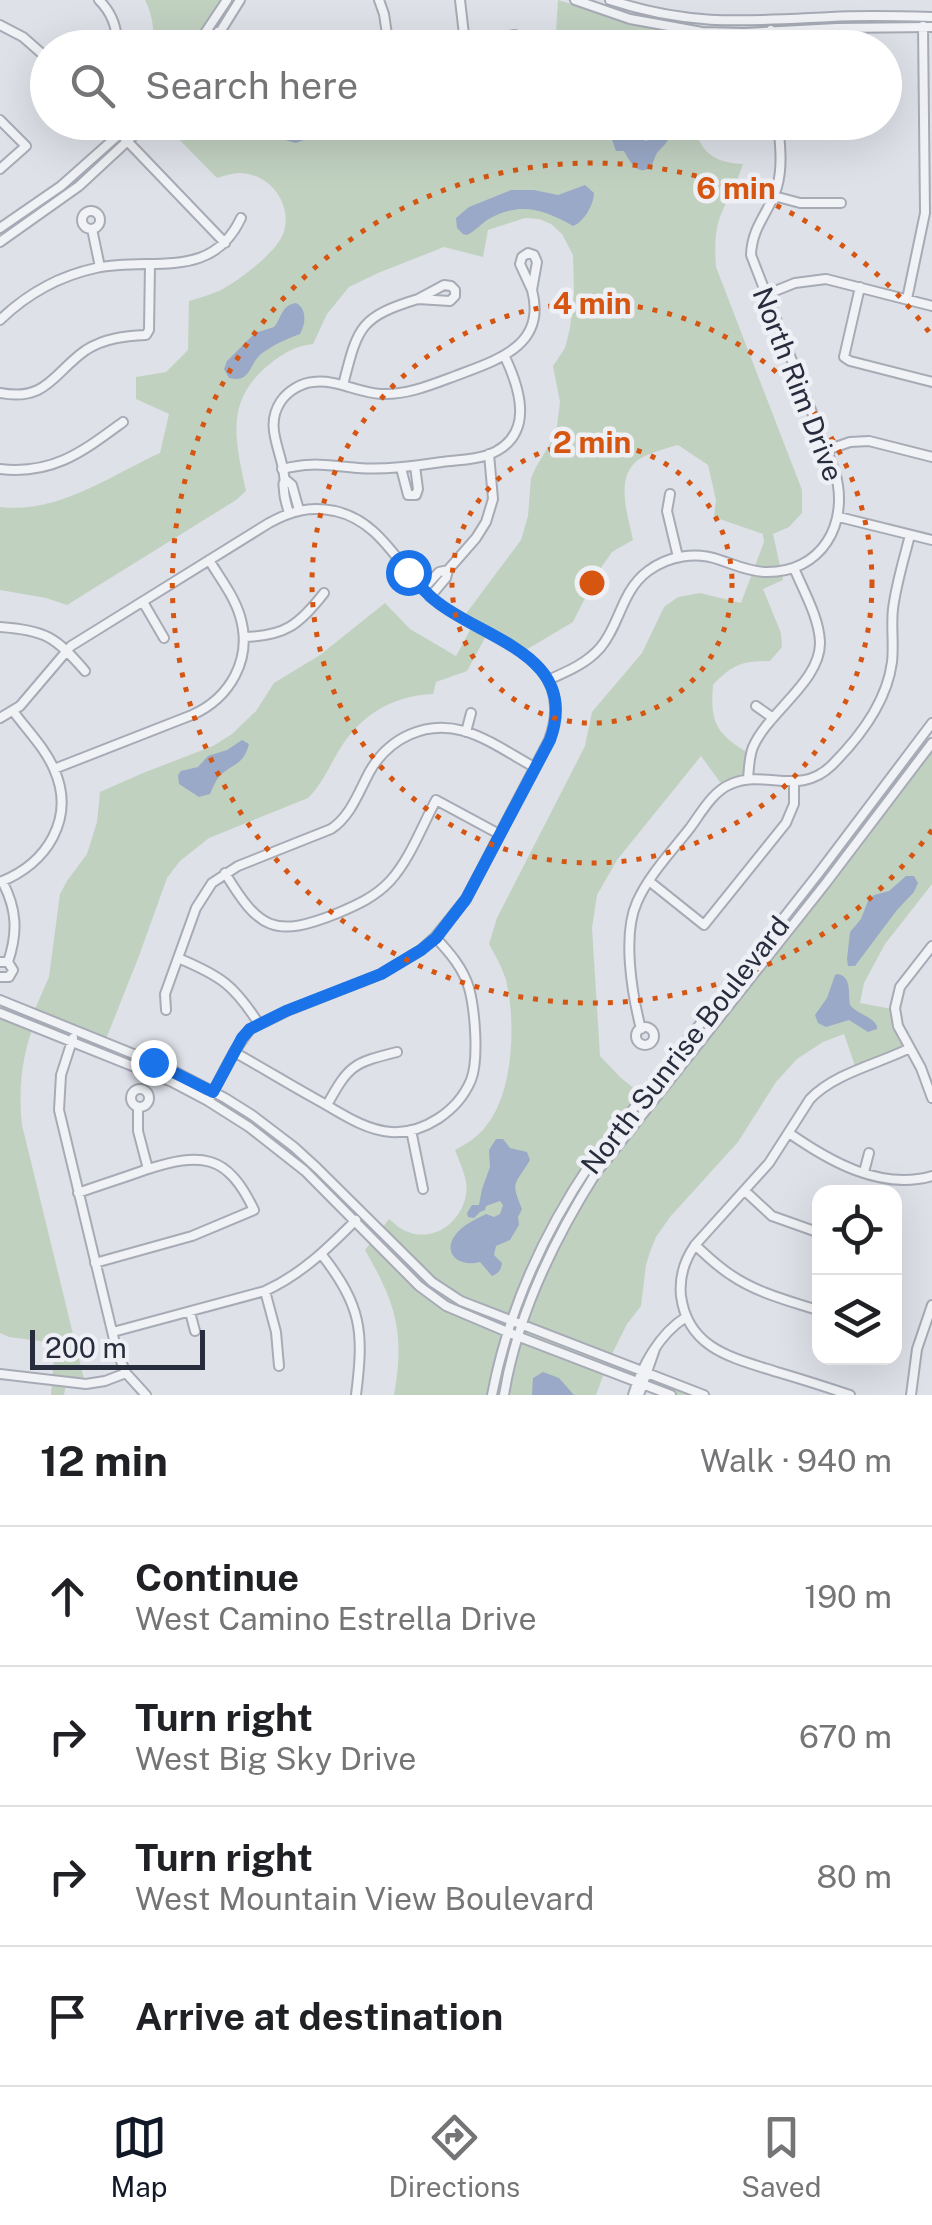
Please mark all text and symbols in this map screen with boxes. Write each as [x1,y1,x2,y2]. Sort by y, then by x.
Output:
search box [30,30,902,140]
icon: search [65,58,120,113]
text: Search here [145,63,358,108]
text: 6 min [696,170,776,206]
street label: North Rim Drive [746,282,851,485]
text: 4 min [552,285,632,321]
text: 2 min [553,424,631,460]
route start [386,550,432,596]
centre of rings [574,565,610,601]
street label: North Sunrise Boulevard [574,909,796,1180]
route end [131,1040,177,1086]
map controls [812,1185,902,1365]
button: locate [812,1185,902,1275]
button: layers [812,1275,902,1365]
scale bar [30,1325,205,1370]
text: 200 m [45,1331,127,1364]
text: 12 min [40,1436,168,1485]
text: Walk · 940 m [700,1442,892,1479]
text: Continue [135,1555,299,1600]
icon: ahead [40,1569,95,1624]
text: 190 m [804,1578,892,1615]
text: West Camino Estrella Drive [135,1600,537,1637]
text: Turn right [135,1695,313,1740]
icon: right [40,1709,95,1764]
text: 670 m [799,1718,892,1755]
text: West Big Sky Drive [135,1740,416,1777]
text: Turn right [135,1835,313,1880]
icon: right [40,1849,95,1904]
text: 80 m [816,1858,892,1895]
text: West Mountain View Boulevard [135,1880,594,1917]
icon: arrive [40,1989,95,2044]
text: Arrive at destination [135,1994,503,2039]
tab: Map [111,2110,167,2203]
tab: Directions [389,2110,520,2203]
tab: Saved [741,2110,821,2203]

